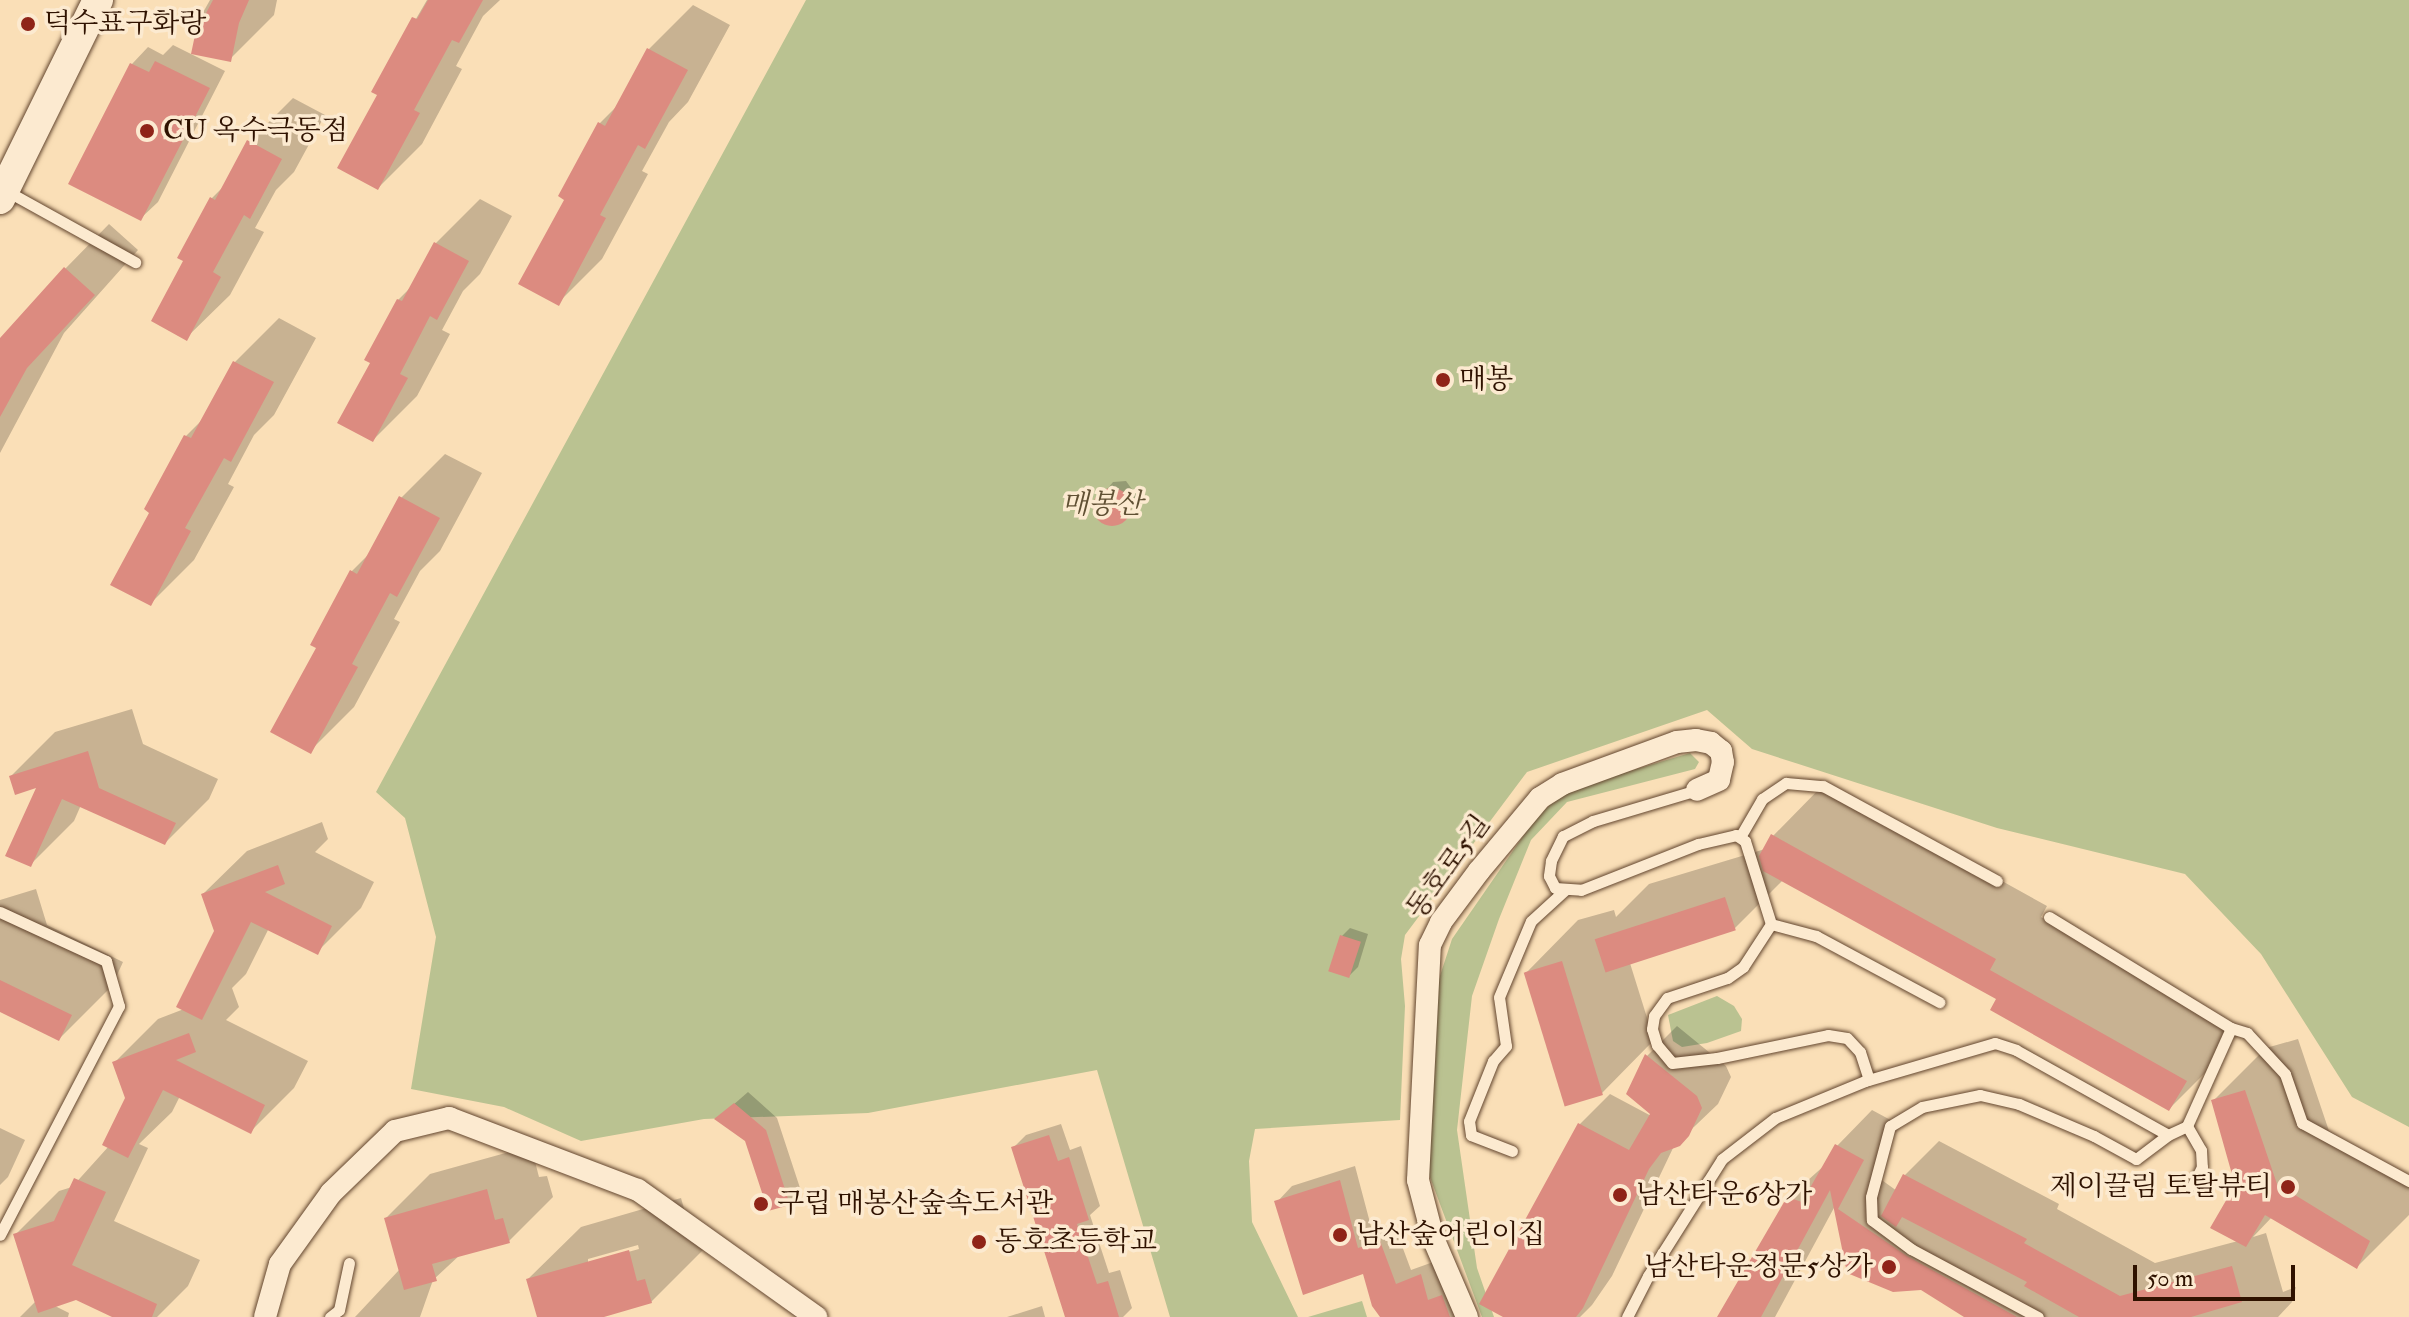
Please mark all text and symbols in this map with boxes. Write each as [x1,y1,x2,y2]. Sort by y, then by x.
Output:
place label: 덕수표구화랑 [44,7,206,41]
marker: 덕수표구화랑 [19,15,37,33]
place label: CU 옥수극동점 [163,114,348,148]
marker: CU 옥수극동점 [138,122,156,140]
place label: 매봉 [1459,363,1513,397]
marker: 매봉 [1434,371,1452,389]
park label: 매봉산 [1061,488,1143,522]
street label: 동호로5길 [1400,808,1498,926]
place label: 제이끌림 토탈뷰티 [2050,1170,2272,1204]
place label: 남산타운6상가 [1636,1178,1812,1212]
marker: 제이끌림 토탈뷰티 [2279,1178,2297,1196]
marker: 남산타운6상가 [1611,1186,1629,1204]
place label: 구립 매봉산숲속도서관 [777,1187,1053,1221]
marker: 구립 매봉산숲속도서관 [752,1195,770,1213]
place label: 남산숲어린이집 [1356,1218,1545,1252]
place label: 동호초등학교 [995,1225,1157,1259]
marker: 남산숲어린이집 [1331,1226,1349,1244]
marker: 동호초등학교 [970,1233,988,1251]
scale bar [2137,1249,2299,1299]
place label: 남산타운정문5상가 [1644,1250,1873,1284]
marker: 남산타운정문5상가 [1880,1258,1898,1276]
text: 50 m [2147,1263,2193,1294]

